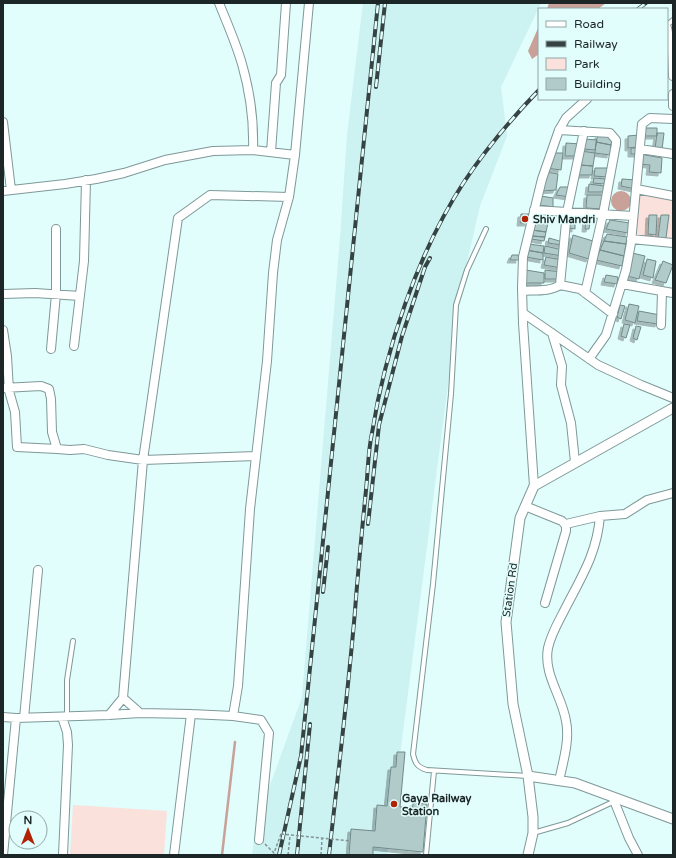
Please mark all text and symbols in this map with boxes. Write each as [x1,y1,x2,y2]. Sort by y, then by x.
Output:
legend [538,8,668,100]
text: Road [574,17,604,31]
text: Railway [574,37,618,51]
text: Park [574,57,600,71]
text: Building [574,77,621,91]
place label: Shiv Mandri [533,213,595,226]
marker: Shiv Mandri [520,214,530,224]
street label: Station Rd [500,562,520,618]
place label: Gaya Railway Station [402,792,472,818]
marker: Gaya Railway Station [389,799,399,809]
north arrow [8,810,48,850]
text: N [24,814,32,827]

